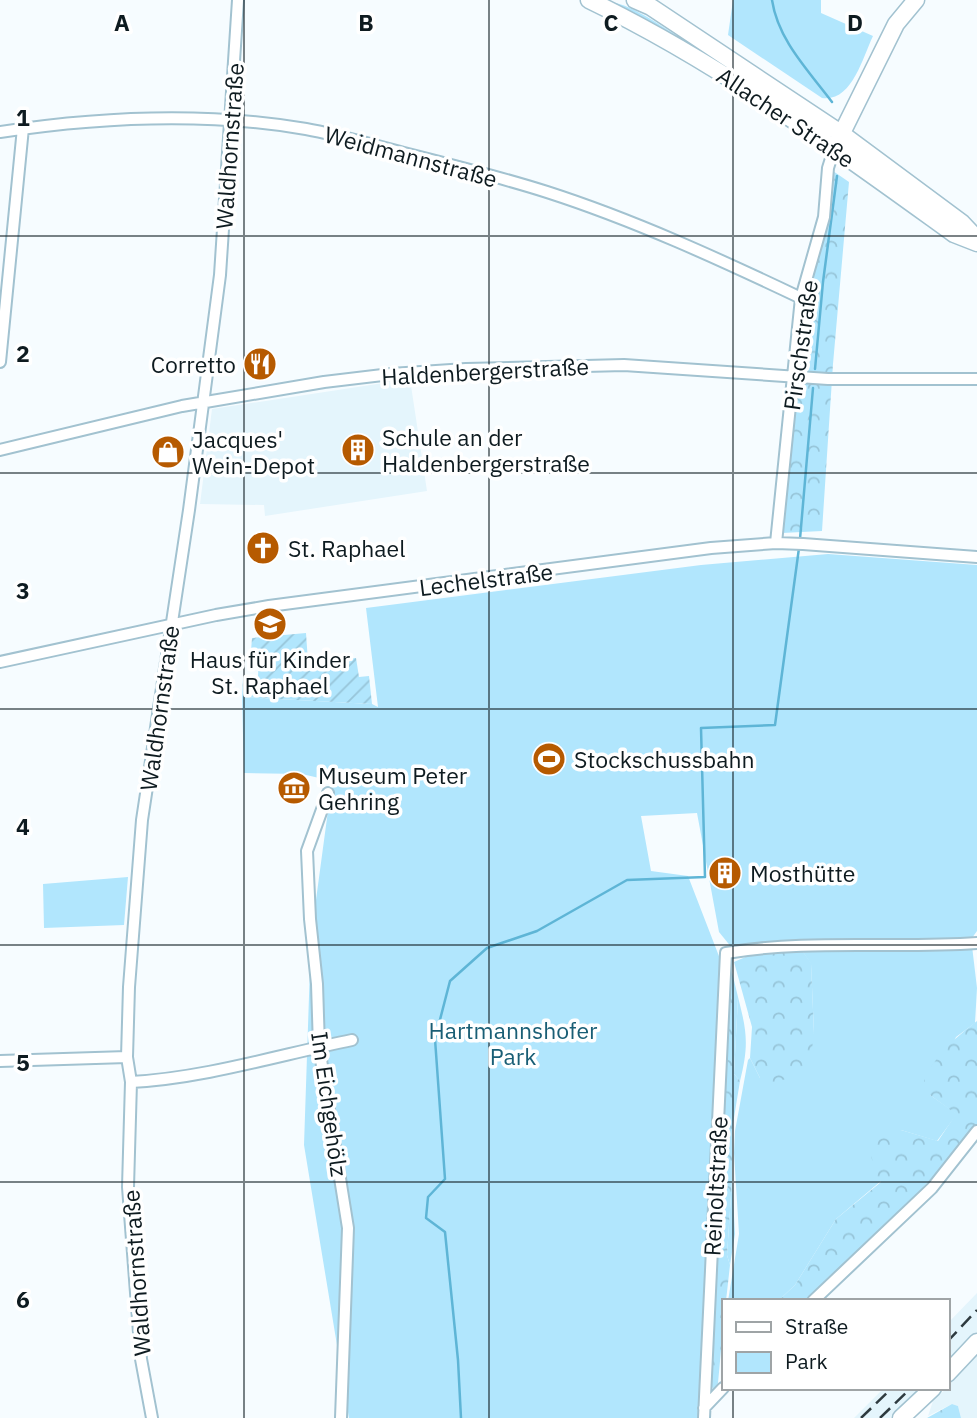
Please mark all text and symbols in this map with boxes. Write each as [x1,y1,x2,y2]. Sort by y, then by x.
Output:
text: A [114,7,130,37]
text: B [358,7,374,37]
text: C [604,7,619,37]
text: D [847,7,863,37]
street label: Allacher Straße [711,60,861,174]
street label: Waldhornstraße [208,62,250,230]
text: 1 [16,102,30,132]
street label: Weidmannstraße [321,119,501,193]
street label: Pirschstraße [776,278,824,412]
text: 2 [16,338,30,368]
restaurant icon: Corretto [241,345,279,383]
place label: Corretto [151,349,236,379]
street label: Haldenbergerstraße [380,351,590,391]
place label: Schule an der Haldenbergerstraße [382,422,590,478]
place label: Jacques' Wein-Depot [192,424,315,480]
building icon: Schule an der Haldenbergerstraße [339,431,377,469]
shop icon: Jacques' Wein-Depot [149,433,187,471]
church icon: St. Raphael [244,529,282,567]
place label: St. Raphael [288,533,405,563]
street label: Lechelstraße [417,556,555,602]
text: 3 [16,575,30,605]
school or university icon: Haus für Kinder St. Raphael [251,605,289,643]
street label: Waldhornstraße [133,623,185,793]
place label: Haus für Kinder St. Raphael [190,644,351,700]
sports icon: Stockschussbahn [530,740,568,778]
place label: Stockschussbahn [574,744,755,774]
place label: Museum Peter Gehring [318,760,468,816]
museum icon: Museum Peter Gehring [275,769,313,807]
text: 4 [16,811,30,841]
building icon: Mosthütte [706,854,744,892]
place label: Mosthütte [750,858,855,888]
park label: Hartmannshofer Park [428,1015,598,1071]
street label: Im Eichgehölz [305,1030,355,1178]
text: 5 [16,1047,30,1077]
street label: Reinoltstraße [696,1115,734,1257]
street label: Waldhornstraße [115,1189,157,1357]
text: 6 [16,1284,30,1314]
legend [722,1299,949,1390]
text: Straße [785,1312,848,1340]
text: Park [785,1347,828,1375]

